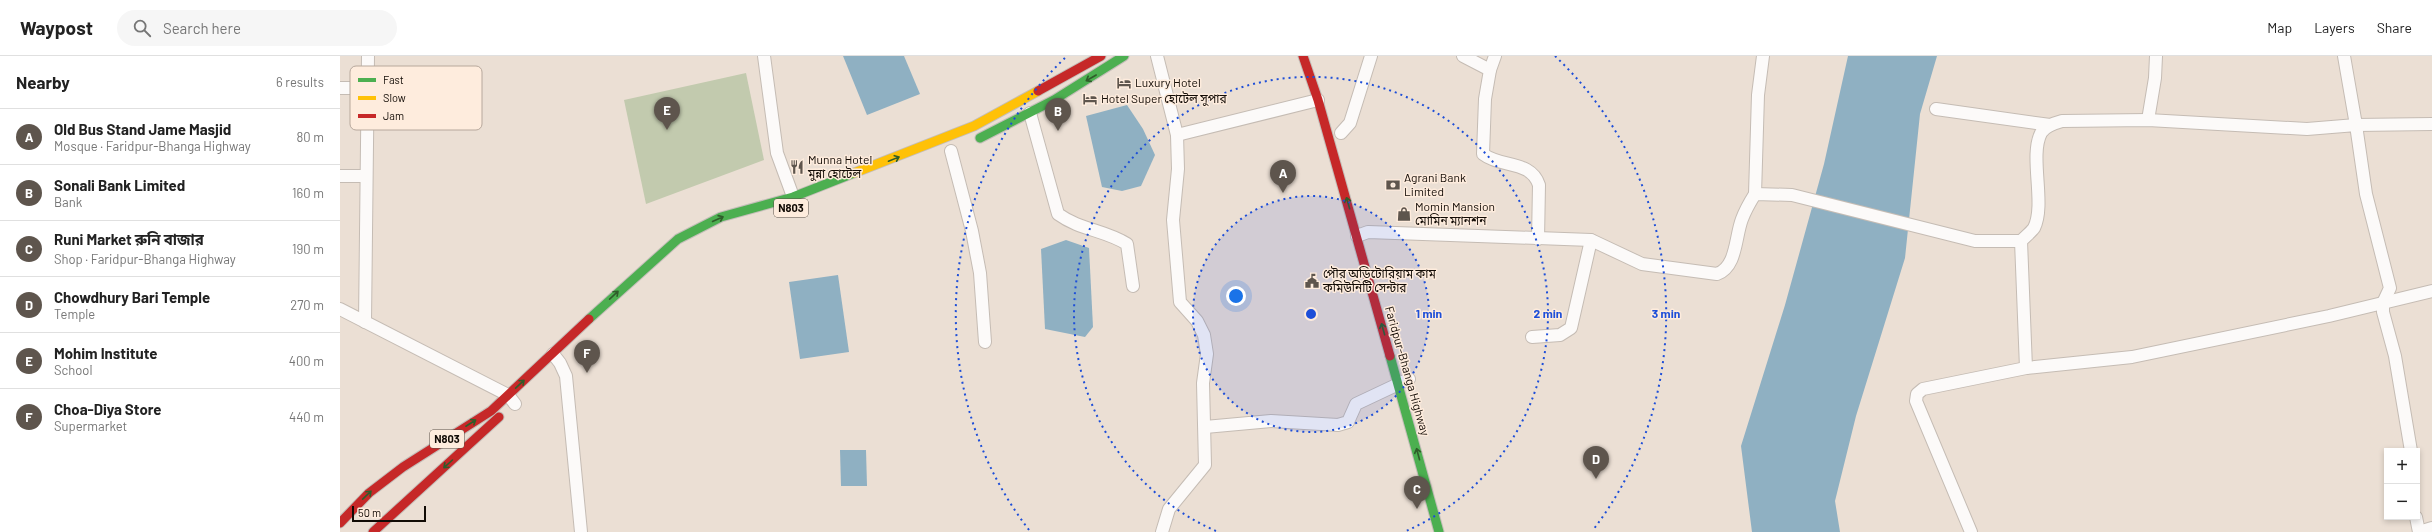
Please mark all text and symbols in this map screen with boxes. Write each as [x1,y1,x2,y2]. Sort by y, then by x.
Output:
search box [117,10,397,46]
text: Waypost [20,16,93,39]
icon: search [131,17,153,39]
text: Search here [163,19,241,37]
text: Map [2267,19,2292,36]
text: Layers [2314,19,2355,36]
text: Share [2377,19,2412,36]
legend [350,66,482,130]
text: Nearby [16,72,70,92]
text: Fast [383,73,404,86]
text: 6 results [276,74,324,90]
one-way arrow [1085,74,1097,82]
hotel icon: Luxury Hotel [1116,75,1132,91]
place label: Luxury Hotel [1135,75,1201,89]
text: Slow [383,91,406,104]
hotel icon: Hotel Super হোটেল সুপার [1082,91,1098,107]
place label: Hotel Super হোটেল সুপার [1101,91,1227,107]
pin: E [654,97,680,130]
pin: B [1045,98,1071,131]
text: Jam [383,109,404,122]
text: Old Bus Stand Jame Masjid [54,120,231,138]
text: A [25,129,33,145]
text: 80 m [297,129,324,145]
text: Mosque · Faridpur-Bhanga Highway [54,138,251,154]
place label: Munna Hotel মুন্না হোটেল [807,152,872,182]
one-way arrow [887,154,899,162]
restaurant icon: Munna Hotel মুন্না হোটেল [789,159,805,175]
pin: A [1270,160,1296,193]
place label: Agrani Bank Limited [1404,170,1466,198]
text: Sonali Bank Limited [54,176,185,194]
bank icon: Agrani Bank Limited [1385,177,1401,193]
text: B [25,185,33,201]
text: 160 m [292,185,324,201]
text: Bank [54,194,82,210]
one-way arrow [1344,197,1351,210]
road number: N803 [774,199,808,217]
place label: Momin Mansion মোমিন ম্যানশন [1415,199,1495,227]
shop icon: Momin Mansion মোমিন ম্যানশন [1396,206,1412,222]
one-way arrow [712,214,724,222]
text: Runi Market রুনি বাজার [54,230,204,248]
text: C [25,241,33,257]
text: 190 m [292,241,324,257]
text: Shop · Faridpur-Bhanga Highway [54,251,236,267]
place label: পৌর অডিটোরিয়াম কাম কমিউনিটি সেন্টার [1322,266,1436,294]
public building icon: পৌর অডিটোরিয়াম কাম কমিউনিটি সেন্টার [1304,273,1320,289]
your location [1226,286,1246,306]
text: Chowdhury Bari Temple [54,288,210,306]
one-way arrow [609,290,619,300]
text: D [25,297,33,313]
text: 270 m [290,297,324,313]
street label: Faridpur-Bhanga Highway [1383,304,1433,437]
text: Temple [54,306,95,322]
text: 1 min [1416,306,1442,320]
text: 2 min [1534,306,1562,320]
text: 3 min [1652,306,1680,320]
centre of rings [1304,307,1318,321]
one-way arrow [1379,322,1386,335]
pin: F [574,340,600,373]
text: Mohim Institute [54,344,158,362]
text: E [25,353,33,369]
text: 400 m [289,353,324,369]
text: School [54,362,92,378]
one-way arrow [515,380,525,389]
text: Choa-Diya Store [54,400,161,418]
text: F [25,409,33,425]
text: 440 m [289,409,324,425]
text: Supermarket [54,418,127,434]
one-way arrow [465,419,476,427]
road number: N803 [430,430,464,448]
pin: D [1583,446,1609,479]
one-way arrow [1414,447,1421,460]
map controls [2384,448,2420,520]
button: + [2384,448,2420,484]
one-way arrow [443,459,453,469]
pin: C [1404,476,1430,509]
button: − [2384,484,2420,520]
one-way arrow [362,490,372,500]
scale bar [352,504,426,523]
text: 50 m [358,506,381,519]

